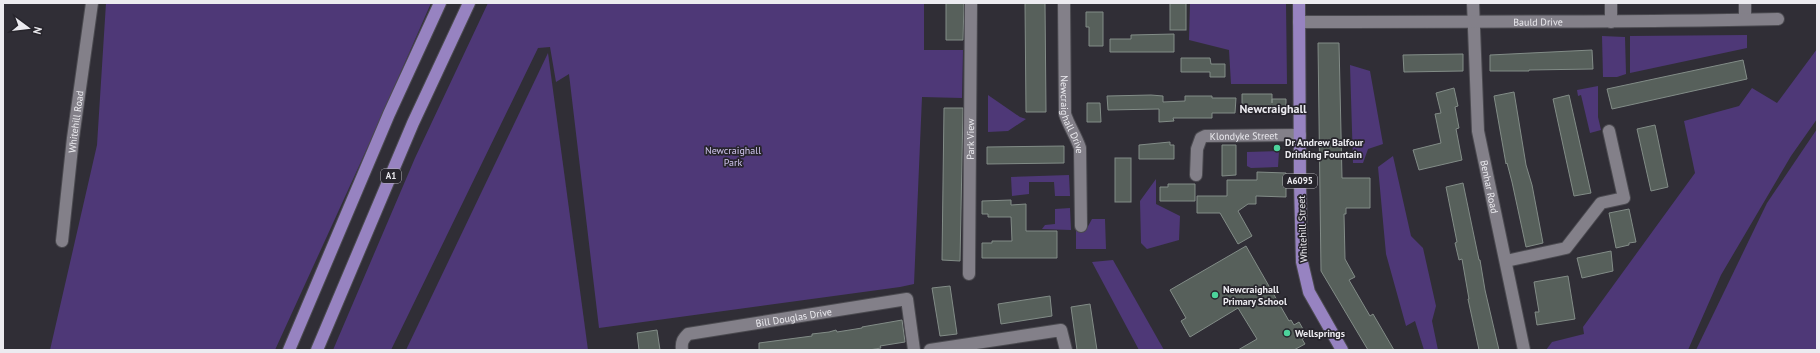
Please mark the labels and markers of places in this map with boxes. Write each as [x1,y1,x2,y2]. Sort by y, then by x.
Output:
place label: Dr Andrew Balfour Drinking Fountain [1285,136,1364,161]
marker: Dr Andrew Balfour Drinking Fountain [1272,143,1282,153]
place label: Newcraighall Primary School [1223,283,1287,308]
marker: Newcraighall Primary School [1210,290,1220,300]
place label: Wellsprings [1295,327,1345,340]
marker: Wellsprings [1282,328,1292,338]

